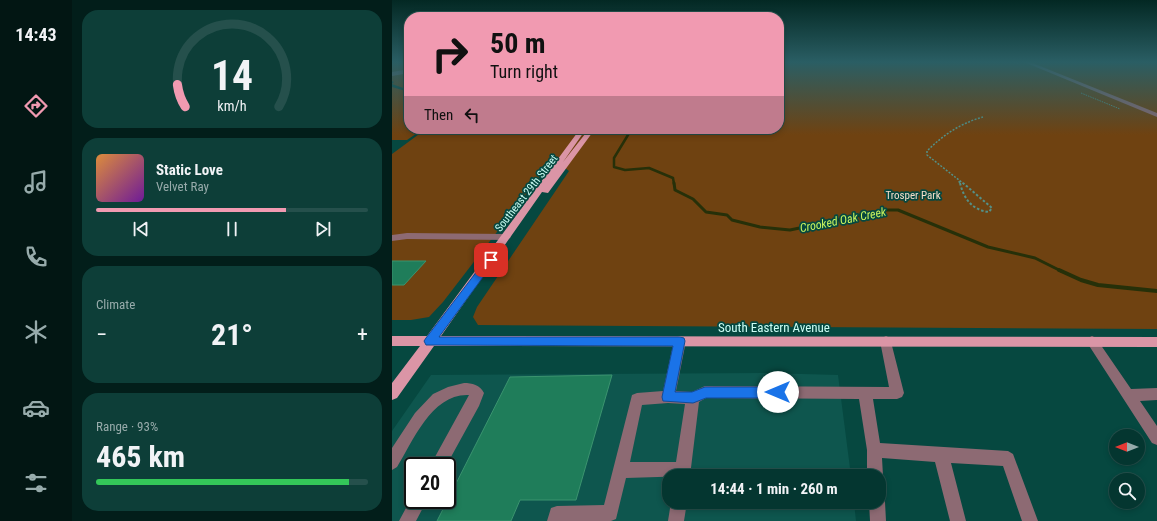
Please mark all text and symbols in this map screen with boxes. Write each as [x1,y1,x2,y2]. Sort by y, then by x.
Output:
text: 14:43 [15,24,57,45]
text: 50 m [490,27,546,60]
icon: right [424,28,476,80]
text: 14 [211,51,253,100]
text: Turn right [490,61,558,82]
icon: directions [22,92,50,120]
text: km/h [217,97,247,113]
icon: left [461,104,483,126]
text: Then [424,106,453,124]
street label: Southeast 29th Street [492,152,560,234]
text: Static Love [156,161,223,179]
icon: music [22,168,50,196]
text: Velvet Ray [156,179,209,194]
park label: Trosper Park [885,189,941,202]
water label: Crooked Oak Creek [799,205,888,235]
icon: previous [130,218,152,240]
icon: pause [221,218,243,240]
icon: next [312,218,334,240]
icon: phone [22,243,50,271]
pin [474,243,508,277]
icon: arrive [480,249,502,271]
text: Climate [96,297,135,312]
text: 21° [211,317,253,352]
icon: climate [22,318,50,346]
street label: South Eastern Avenue [718,320,830,335]
text: − [96,322,107,347]
text: + [357,322,368,347]
position arrow [757,371,799,413]
icon: car [22,394,50,422]
text: Range · 93% [96,419,158,434]
north arrow [1109,429,1145,465]
map controls [1109,429,1145,509]
text: 465 km [96,439,185,474]
speed limit sign: 20 [404,457,456,509]
icon: filters [22,469,50,497]
button: search [1109,473,1145,509]
text: 14:44 · 1 min · 260 m [710,480,838,498]

